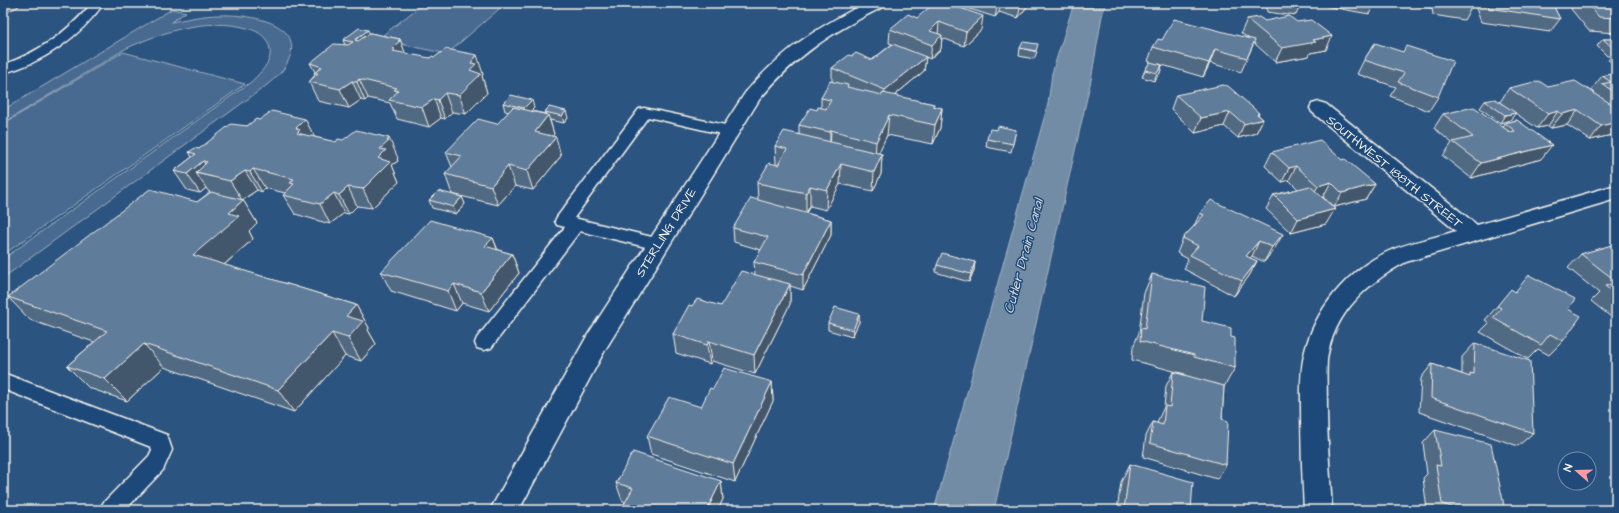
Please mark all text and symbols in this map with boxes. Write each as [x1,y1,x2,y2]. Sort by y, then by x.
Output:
street label: SOUTHWEST 188TH STREET [1322,111,1467,233]
street label: STERLING DRIVE [631,184,701,281]
water label: Cutler Drain Canal [999,195,1049,316]
north arrow [1557,451,1597,491]
text: N [1560,462,1576,474]

